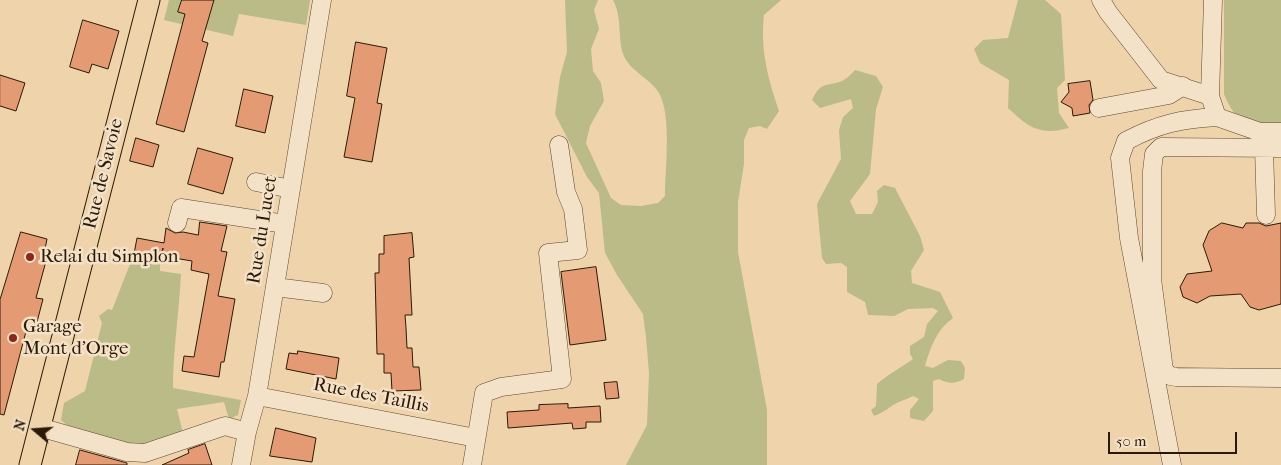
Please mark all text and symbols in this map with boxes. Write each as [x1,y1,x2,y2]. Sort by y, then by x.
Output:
street label: Rue de Savoie [79,116,129,232]
street label: Rue du Lucet [243,174,283,286]
place label: Relai du Simplon [40,246,179,268]
marker: Relai du Simplon [24,251,36,263]
place label: Garage Mont d'Orge [23,316,128,360]
marker: Garage Mont d'Orge [7,332,19,344]
street label: Rue des Taillis [311,374,431,418]
north arrow [10,405,60,455]
text: N [11,418,30,433]
scale bar [1111,422,1240,454]
text: 50 m [1116,432,1146,450]

